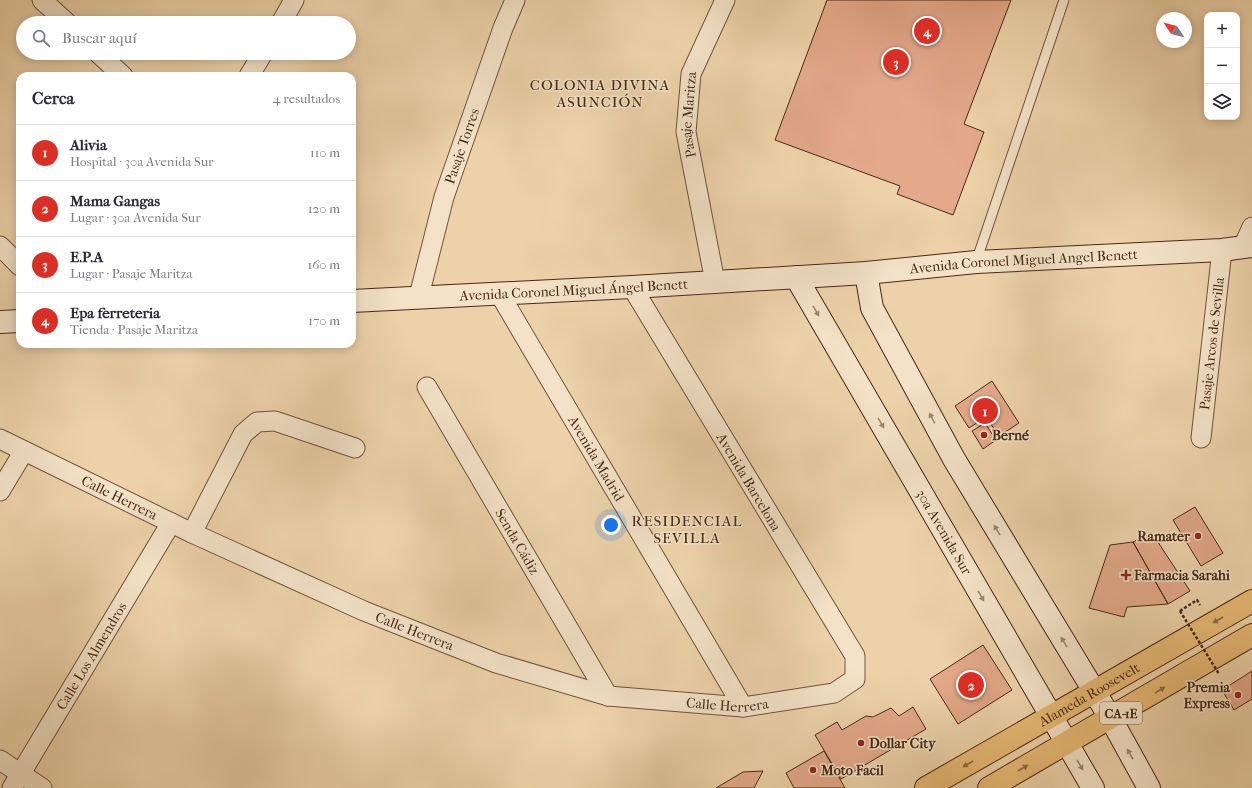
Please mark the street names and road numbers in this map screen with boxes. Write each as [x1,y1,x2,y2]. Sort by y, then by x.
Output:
street label: Pasaje Maritza [678,70,700,159]
street label: Pasaje Torres [441,106,483,186]
street label: Avenida Coronel Miguel Angel Benett [908,246,1138,278]
street label: Avenida Coronel Miguel Ángel Benett [458,276,688,305]
street label: Pasaje Arcos de Sevilla [1196,276,1228,411]
street label: Avenida Madrid [564,412,628,505]
street label: Avenida Barcelona [712,429,785,535]
street label: Calle Herrera [78,472,161,524]
street label: 30a Avenida Sur [912,487,975,578]
street label: Senda Cádiz [491,506,543,578]
street label: Calle Los Almendros [53,599,131,713]
street label: Calle Herrera [373,608,456,655]
street label: Alameda Roosevelt [1035,659,1143,731]
street label: Calle Herrera [685,694,770,716]
road number: CA-1E [1100,702,1142,724]

